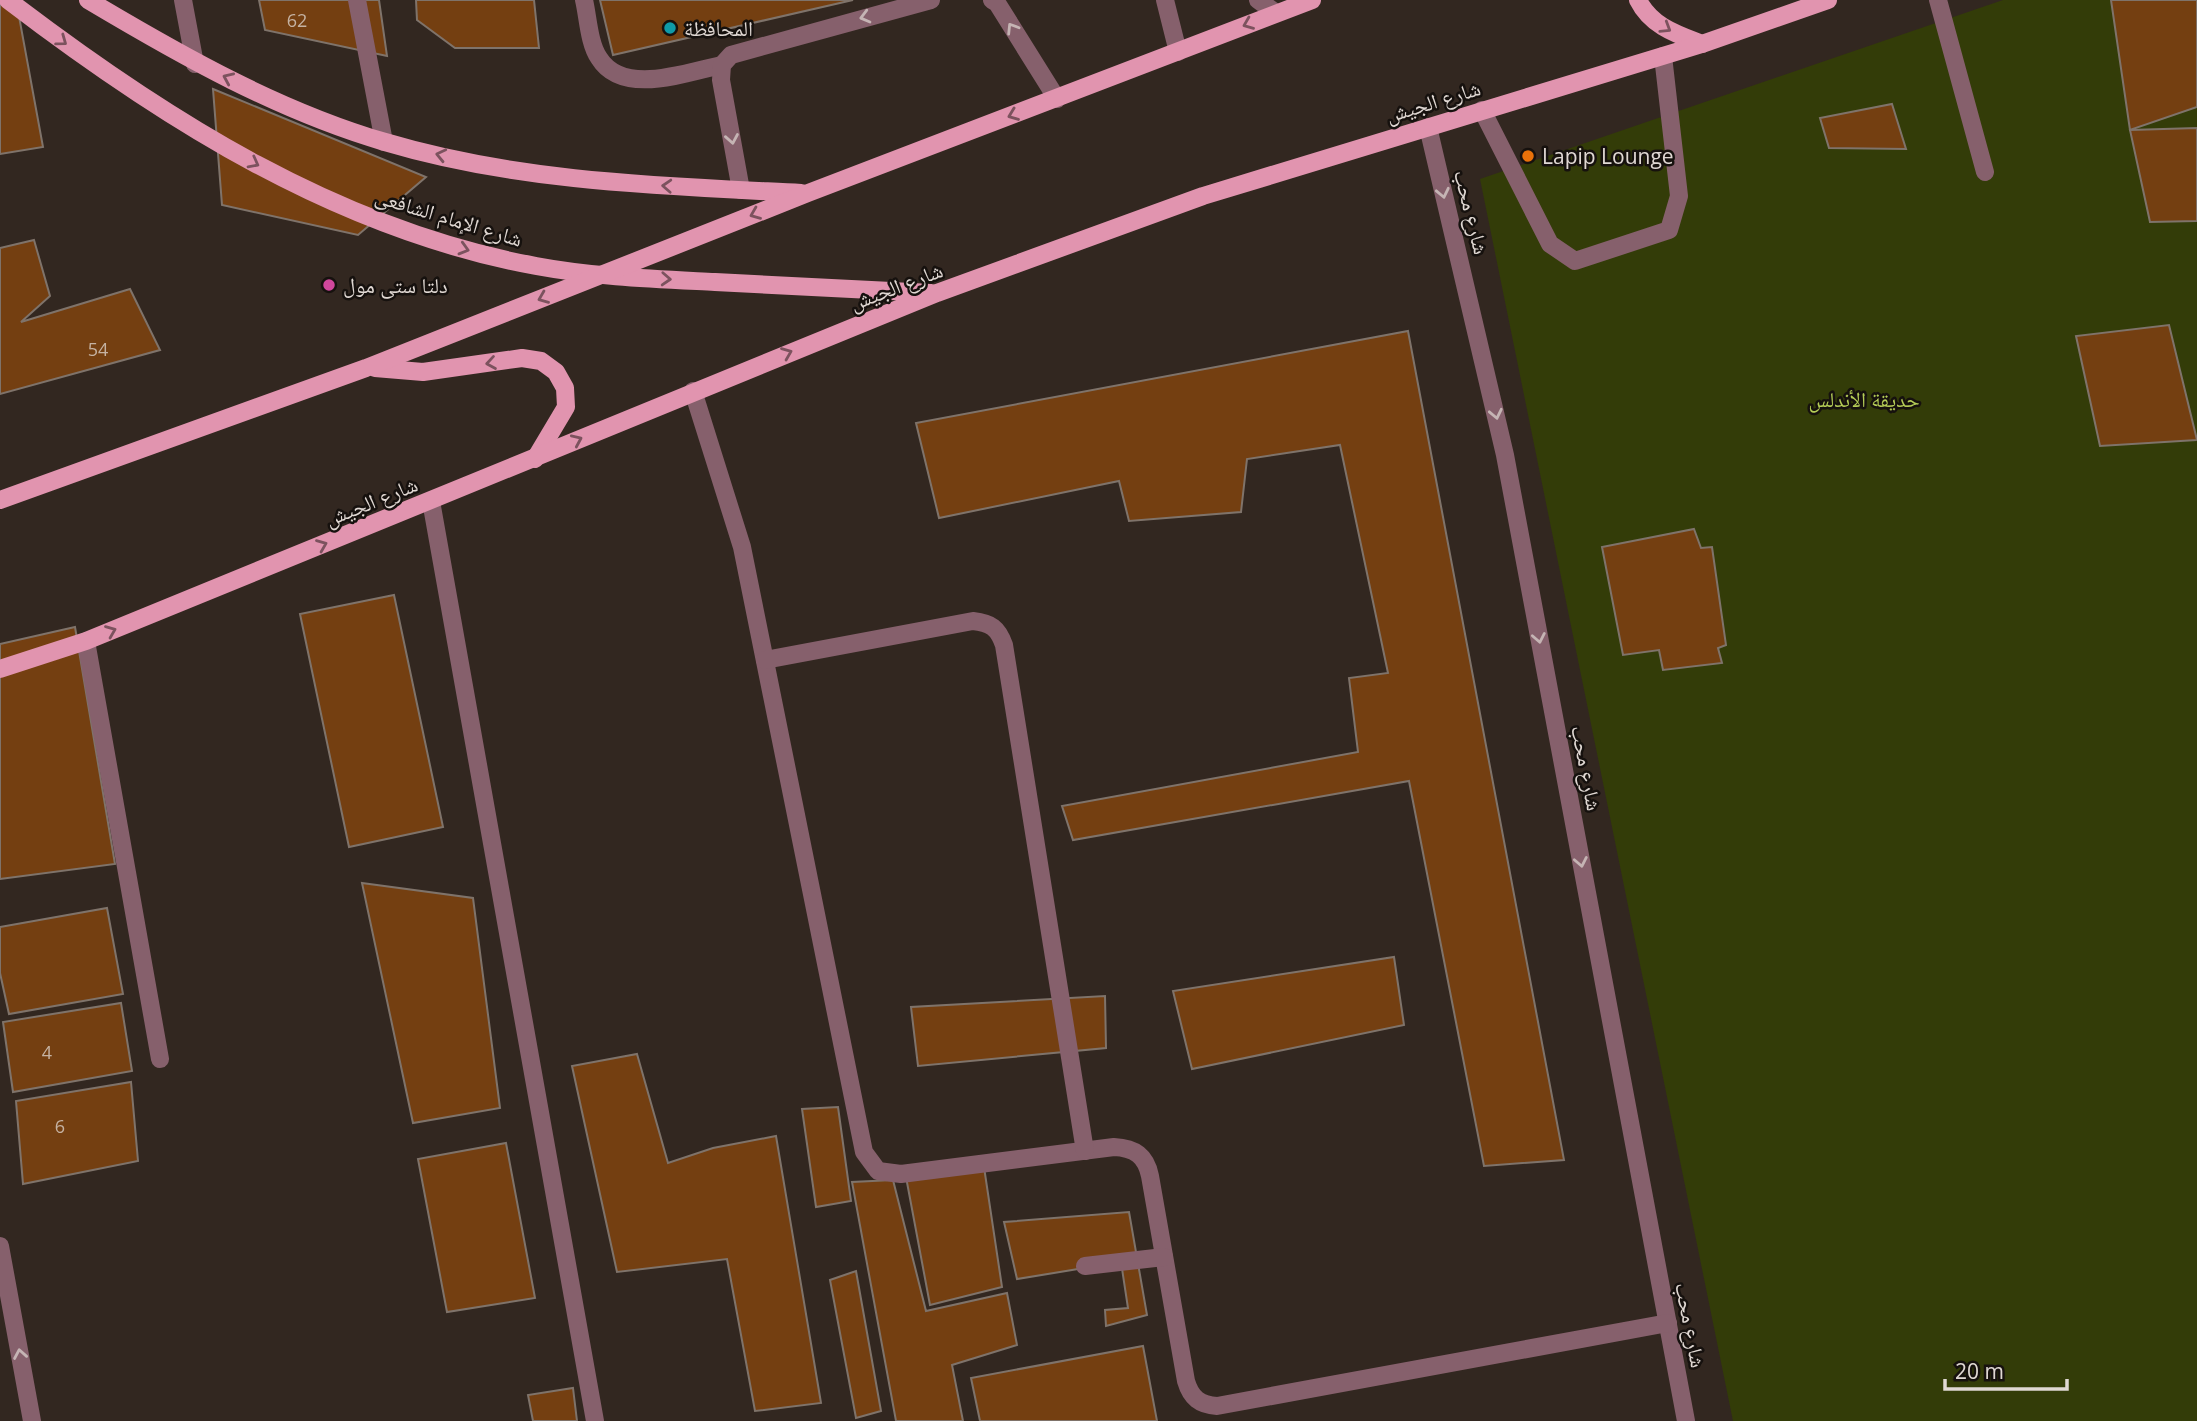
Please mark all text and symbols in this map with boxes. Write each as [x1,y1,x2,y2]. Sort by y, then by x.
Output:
house number: 62 [287,8,307,32]
one-way arrow [859,9,871,23]
place label: المحافظة [684,14,753,42]
one-way arrow [1242,16,1254,30]
one-way arrow [1658,19,1671,32]
marker: المحافظة [662,20,678,36]
one-way arrow [1008,22,1021,35]
one-way arrow [54,33,67,45]
one-way arrow [223,72,235,86]
street label: شارع الجيش [1382,73,1484,129]
one-way arrow [1007,107,1019,121]
one-way arrow [724,133,739,145]
place label: Lapip Lounge [1542,142,1674,170]
marker: Lapip Lounge [1520,148,1536,164]
one-way arrow [435,149,447,164]
one-way arrow [247,155,259,169]
street label: شارع محب [1448,167,1496,257]
one-way arrow [661,179,672,194]
street label: شارع الإمام الشافعى [372,181,526,254]
one-way arrow [1435,187,1449,199]
one-way arrow [749,206,761,220]
one-way arrow [458,240,470,255]
street label: شارع الجيش [845,255,947,317]
place label: دلتا ستى مول [343,271,448,299]
one-way arrow [661,272,672,287]
marker: دلتا ستى مول [321,277,337,293]
one-way arrow [538,289,550,303]
house number: 54 [88,337,108,361]
one-way arrow [781,347,793,361]
one-way arrow [485,355,497,370]
park label: حديقة الأندلس [1808,385,1920,413]
one-way arrow [1488,408,1503,420]
one-way arrow [570,434,582,448]
street label: شارع الجيش [320,470,422,532]
one-way arrow [315,540,327,554]
one-way arrow [104,625,116,639]
one-way arrow [1531,632,1546,644]
street label: شارع محب [1565,723,1609,813]
one-way arrow [1573,856,1588,867]
house number: 4 [42,1040,52,1064]
house number: 6 [55,1114,65,1138]
street label: شارع محب [1669,1280,1713,1370]
one-way arrow [13,1348,28,1360]
scale bar [1945,1348,2068,1392]
text: 20 m [1955,1357,2004,1385]

